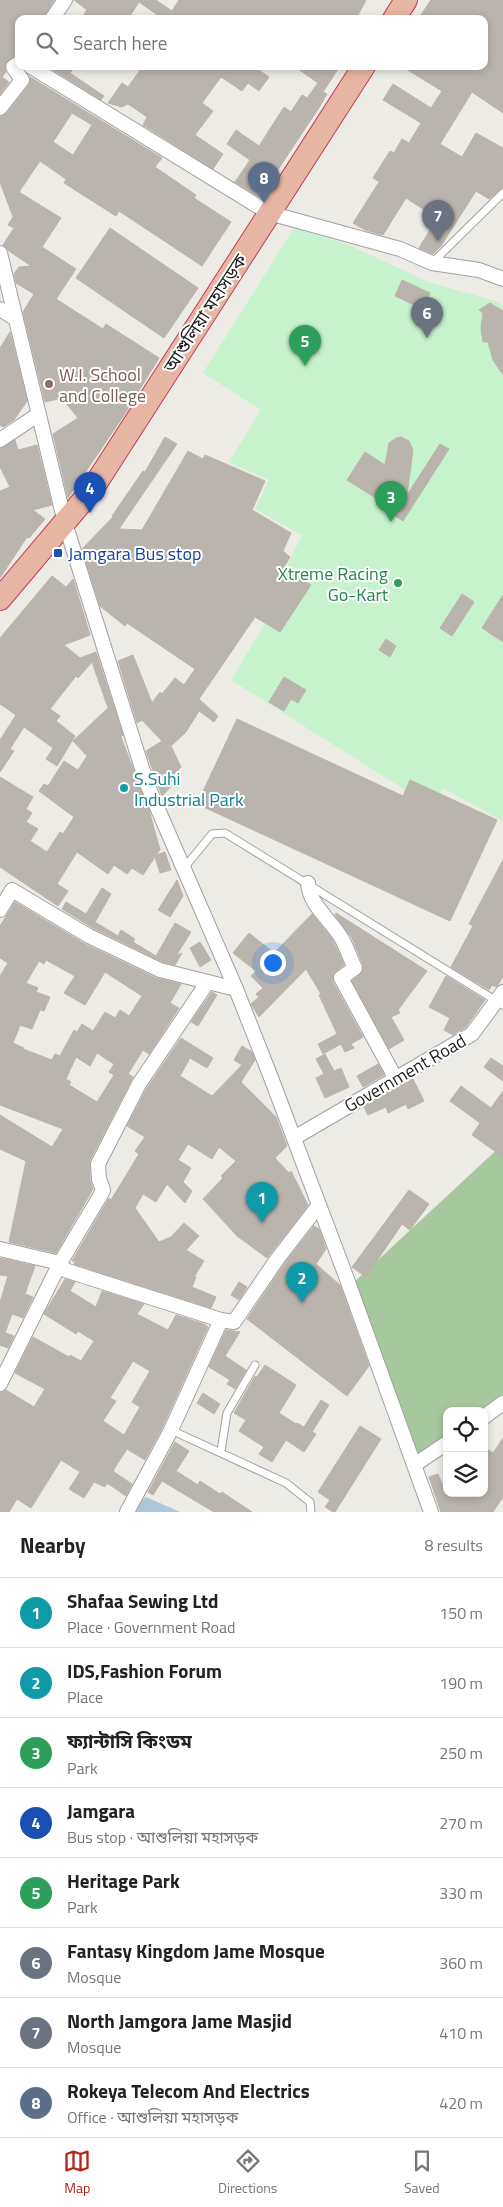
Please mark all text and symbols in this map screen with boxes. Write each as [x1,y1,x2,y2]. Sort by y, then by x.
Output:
search box [15,15,488,70]
text: Search here [73,28,167,57]
icon: search [33,29,61,57]
pin: 8 [248,162,280,203]
pin: 7 [422,200,454,241]
street label: আশুলিয়া মহাসড়ক [156,248,254,378]
pin: 6 [411,297,443,338]
pin: 5 [289,325,321,366]
place label: W.I. School and College [59,361,146,409]
marker: W.I. School and College [43,378,55,390]
pin: 4 [74,472,106,513]
pin: 3 [375,481,407,522]
place label: Jamgara Bus stop [68,540,201,567]
marker: Jamgara Bus stop [52,547,64,559]
place label: Xtreme Racing Go-Kart [278,560,389,608]
marker: Xtreme Racing Go-Kart [392,577,404,589]
place label: S.Suhi Industrial Park [134,765,244,813]
marker: S.Suhi Industrial Park [118,782,130,794]
your location [260,950,286,976]
street label: Government Road [339,1027,471,1119]
pin: 1 [246,1182,278,1223]
pin: 2 [286,1262,318,1303]
map controls [443,1407,488,1497]
button: locate [443,1407,488,1452]
button: layers [443,1452,488,1497]
text: Nearby [20,1529,85,1561]
text: 8 results [424,1533,483,1557]
text: Shafaa Sewing Ltd [67,1586,218,1615]
text: 1 [32,1601,40,1625]
text: 150 m [439,1601,483,1625]
text: Place · Government Road [67,1615,235,1639]
text: IDS,Fashion Forum [67,1656,222,1685]
text: 2 [32,1671,40,1695]
text: 190 m [439,1671,483,1695]
text: Place [67,1685,103,1709]
text: ফ্যান্টাসি কিংডম [67,1726,192,1755]
text: 3 [32,1741,40,1765]
text: 250 m [439,1741,483,1765]
text: Park [67,1756,98,1780]
text: Jamgara [67,1796,135,1825]
text: 4 [32,1811,40,1835]
text: 270 m [439,1811,483,1835]
text: Bus stop · আশুলিয়া মহাসড়ক [67,1825,258,1849]
text: Heritage Park [67,1866,180,1895]
text: 5 [32,1881,40,1905]
text: 330 m [439,1881,483,1905]
text: Park [67,1895,98,1919]
text: Fantasy Kingdom Jame Mosque [67,1936,325,1965]
text: 6 [32,1951,40,1975]
text: 360 m [439,1951,483,1975]
text: Mosque [67,1965,121,1989]
text: North Jamgora Jame Masjid [67,2006,292,2035]
text: 7 [32,2021,40,2045]
text: 410 m [439,2021,483,2045]
text: Mosque [67,2035,121,2059]
text: Rokeya Telecom And Electrics [67,2076,310,2105]
text: 8 [32,2091,40,2115]
text: 420 m [439,2091,483,2115]
text: Office · আশুলিয়া মহাসড়ক [67,2105,238,2129]
tab: Map [63,2147,91,2198]
tab: Directions [218,2147,277,2198]
tab: Saved [404,2147,440,2198]

